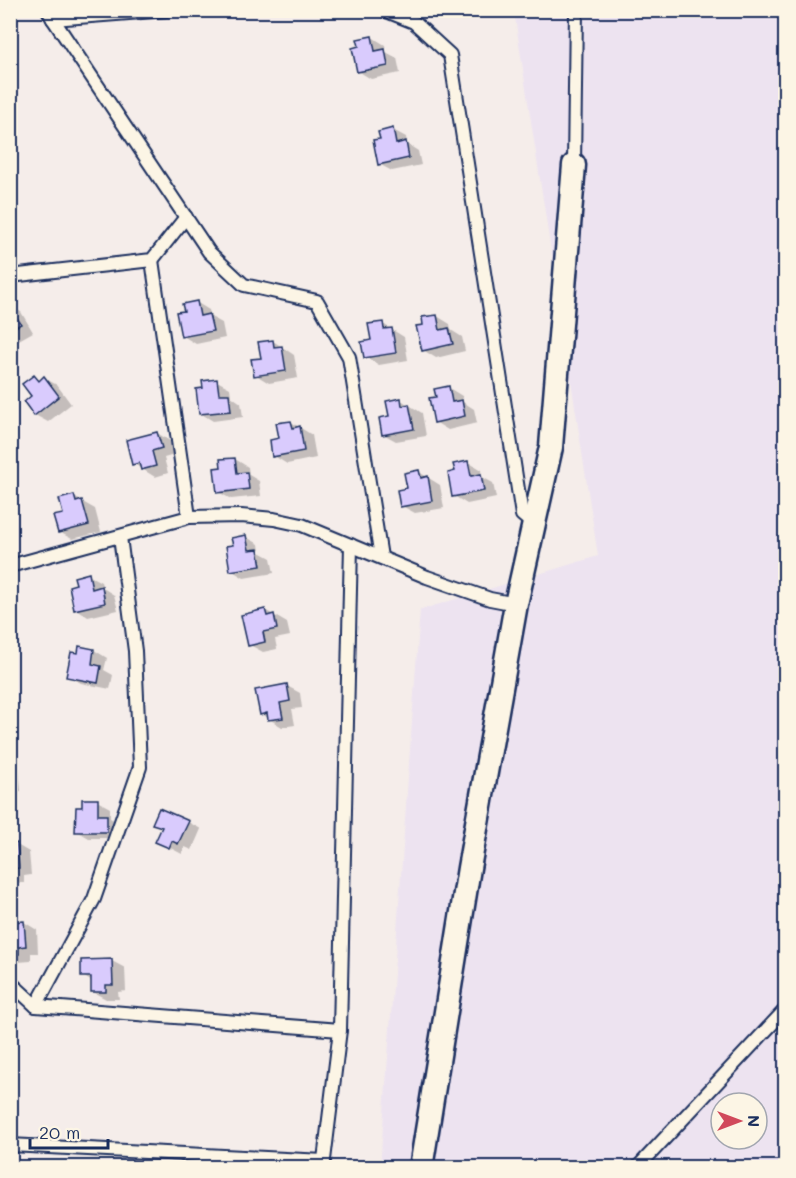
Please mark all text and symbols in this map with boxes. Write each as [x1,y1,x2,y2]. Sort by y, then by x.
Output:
north arrow [709,1091,769,1151]
scale bar [30,1112,108,1150]
text: N [744,1115,765,1127]
text: 20 m [39,1120,80,1144]

